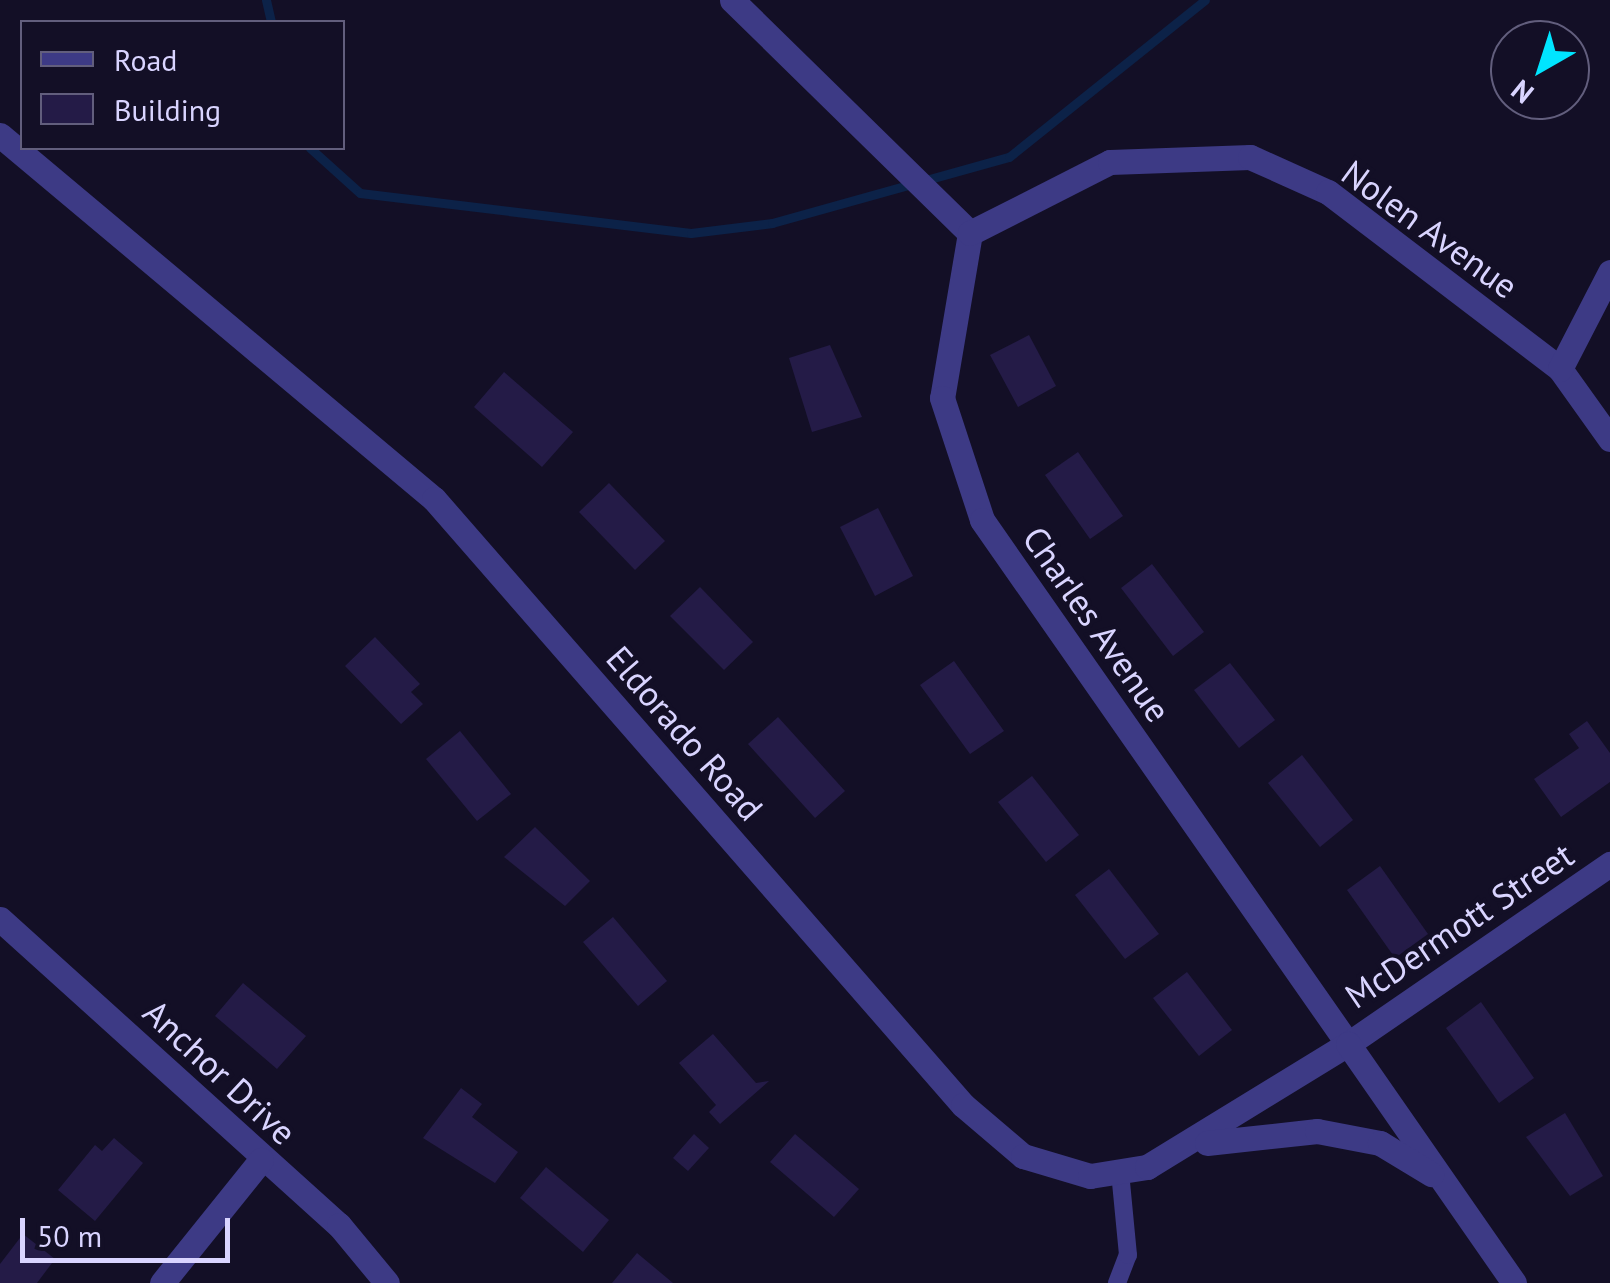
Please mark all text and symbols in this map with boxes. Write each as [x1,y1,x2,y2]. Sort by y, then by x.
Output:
legend [20,20,345,150]
north arrow [1490,20,1590,120]
text: Road [114,40,178,79]
text: N [1503,72,1541,112]
text: Building [114,90,221,129]
street label: Nolen Avenue [1333,151,1527,307]
street label: Charles Avenue [1014,518,1180,730]
street label: Eldorado Road [598,637,772,829]
street label: McDermott Street [1337,833,1581,1017]
street label: Anchor Drive [135,991,305,1153]
scale bar [25,1198,235,1260]
text: 50 m [37,1216,102,1255]

